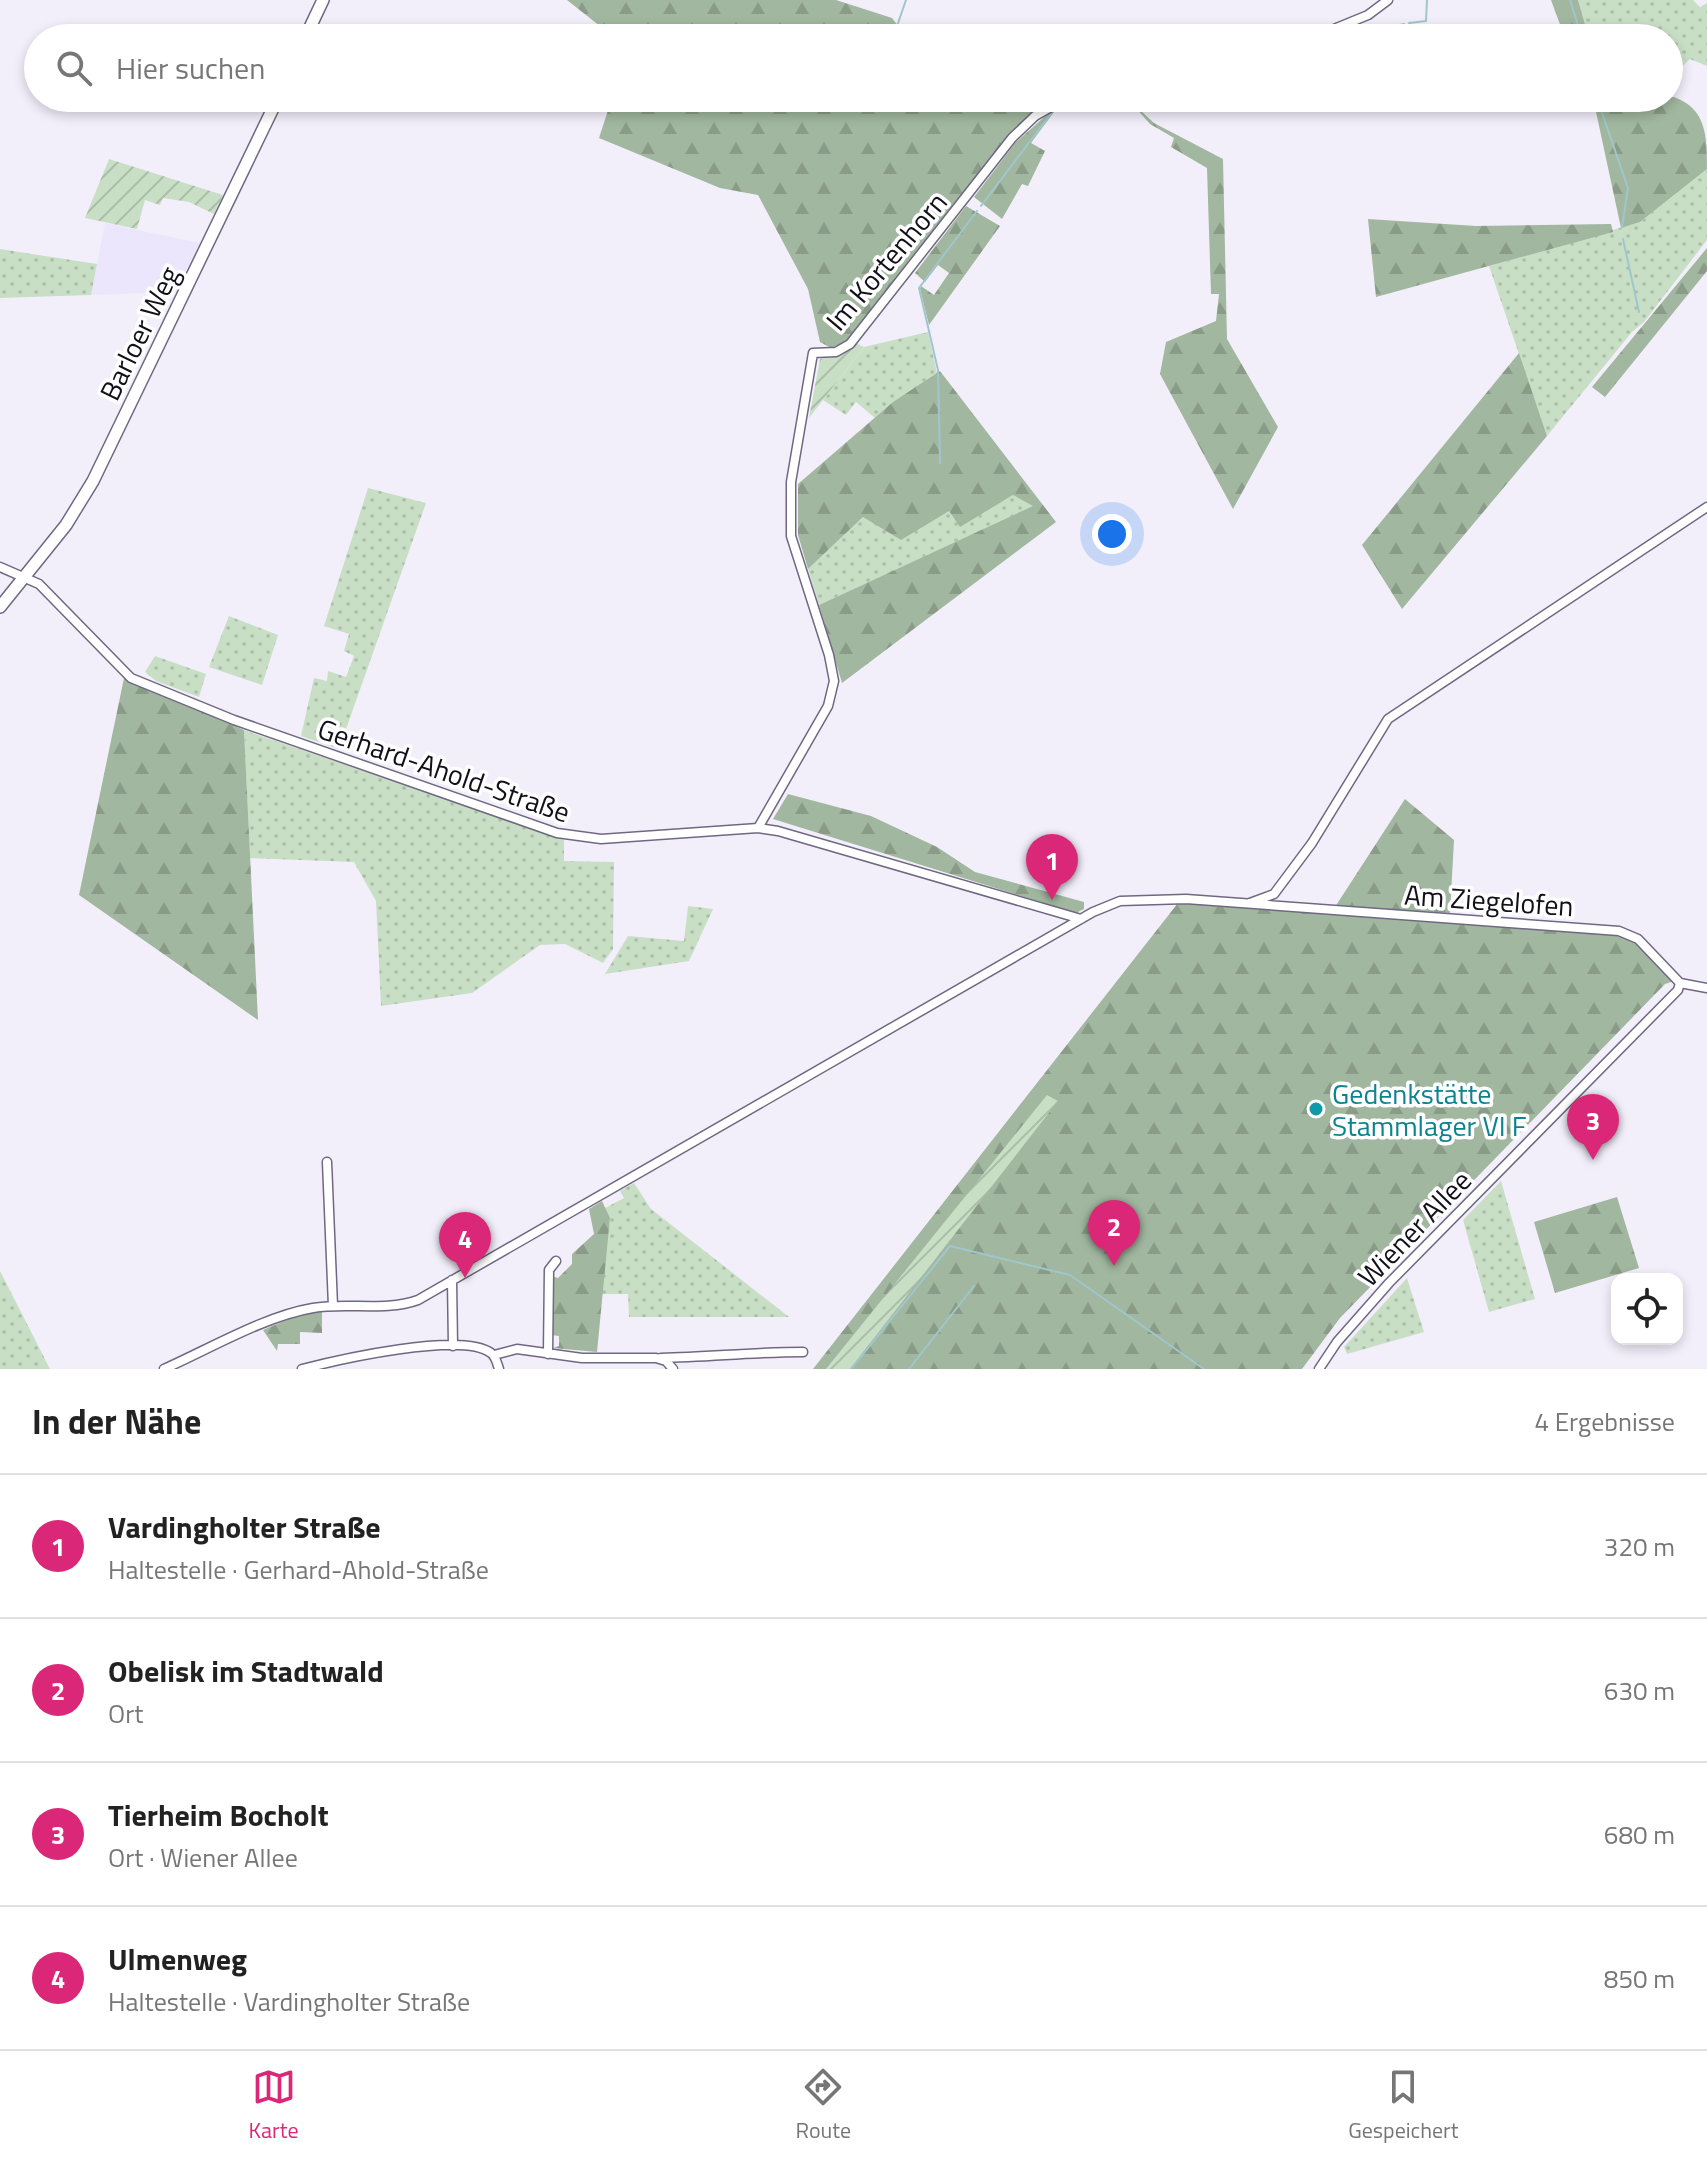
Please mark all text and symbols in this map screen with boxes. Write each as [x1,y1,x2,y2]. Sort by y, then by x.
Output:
search box [24,24,1683,112]
text: Hier suchen [116,45,265,91]
icon: search [52,46,96,90]
street label: Im Kortenhorn [815,182,957,340]
street label: Barloer Weg [88,258,190,408]
your location [1092,514,1132,554]
street label: Gerhard-Ahold-Straße [312,707,576,833]
pin: 1 [1026,834,1078,900]
street label: Am Ziegelofen [1403,873,1575,927]
place label: Gedenkstätte Stammlager VI F [1332,1072,1527,1147]
pin: 3 [1567,1094,1619,1160]
marker: Gedenkstätte Stammlager VI F [1307,1100,1325,1118]
street label: Wiener Allee [1347,1160,1481,1296]
pin: 2 [1088,1200,1140,1266]
pin: 4 [439,1212,491,1278]
map controls [1611,1273,1683,1345]
button: locate [1611,1273,1683,1345]
text: In der Nähe [32,1395,201,1447]
text: 4 Ergebnisse [1534,1402,1675,1441]
text: Vardingholter Straße [108,1504,381,1550]
text: 1 [51,1527,65,1566]
text: 320 m [1604,1527,1675,1566]
text: Haltestelle · Gerhard-Ahold-Straße [108,1550,489,1589]
text: Obelisk im Stadtwald [108,1648,384,1694]
text: 2 [51,1671,65,1710]
text: 630 m [1604,1671,1675,1710]
text: Ort [108,1694,143,1733]
text: Tierheim Bocholt [108,1792,329,1838]
text: 3 [51,1815,65,1854]
text: 680 m [1604,1815,1675,1854]
text: Ort · Wiener Allee [108,1838,298,1877]
text: Ulmenweg [108,1936,247,1982]
text: 4 [51,1959,65,1998]
text: 850 m [1604,1959,1675,1998]
text: Haltestelle · Vardingholter Straße [108,1982,470,2021]
tab: Karte [249,2065,299,2147]
tab: Route [796,2065,851,2147]
tab: Gespeichert [1348,2065,1458,2147]

